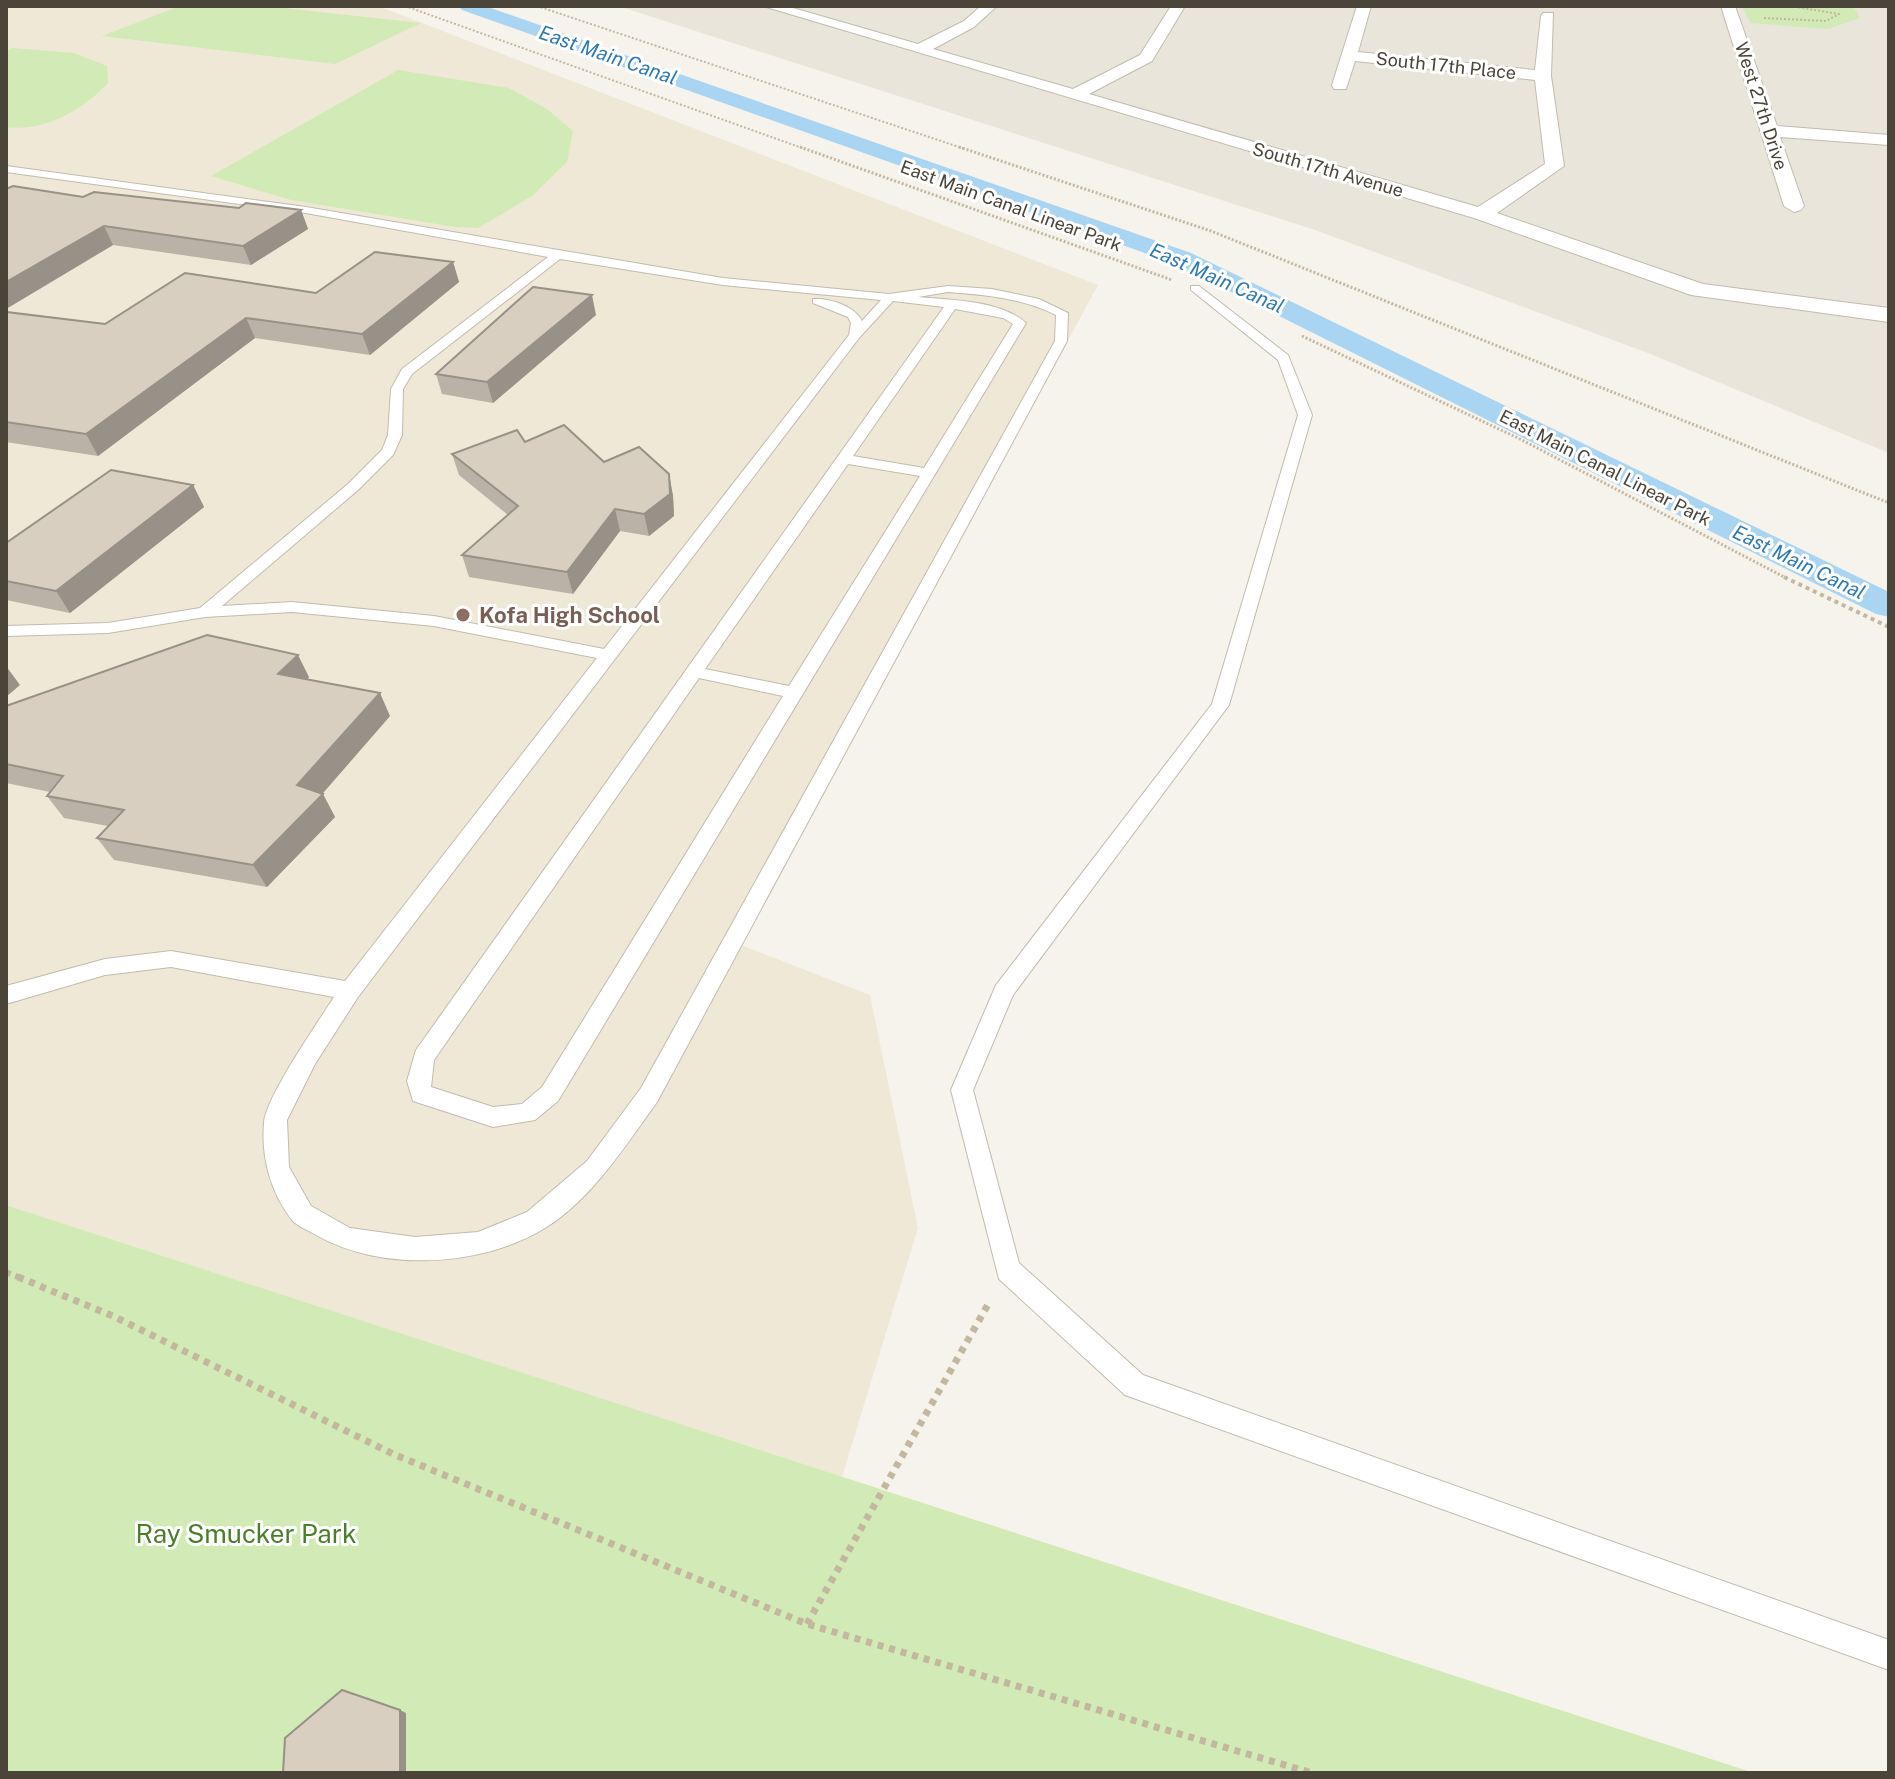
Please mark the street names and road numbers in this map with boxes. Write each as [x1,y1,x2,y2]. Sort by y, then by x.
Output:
street label: West 27th Drive [1731,39,1792,172]
street label: South 17th Place [1375,48,1517,83]
street label: South 17th Avenue [1250,138,1406,201]
street label: East Main Canal Linear Park [898,156,1125,255]
street label: East Main Canal Linear Park [1496,405,1714,530]

